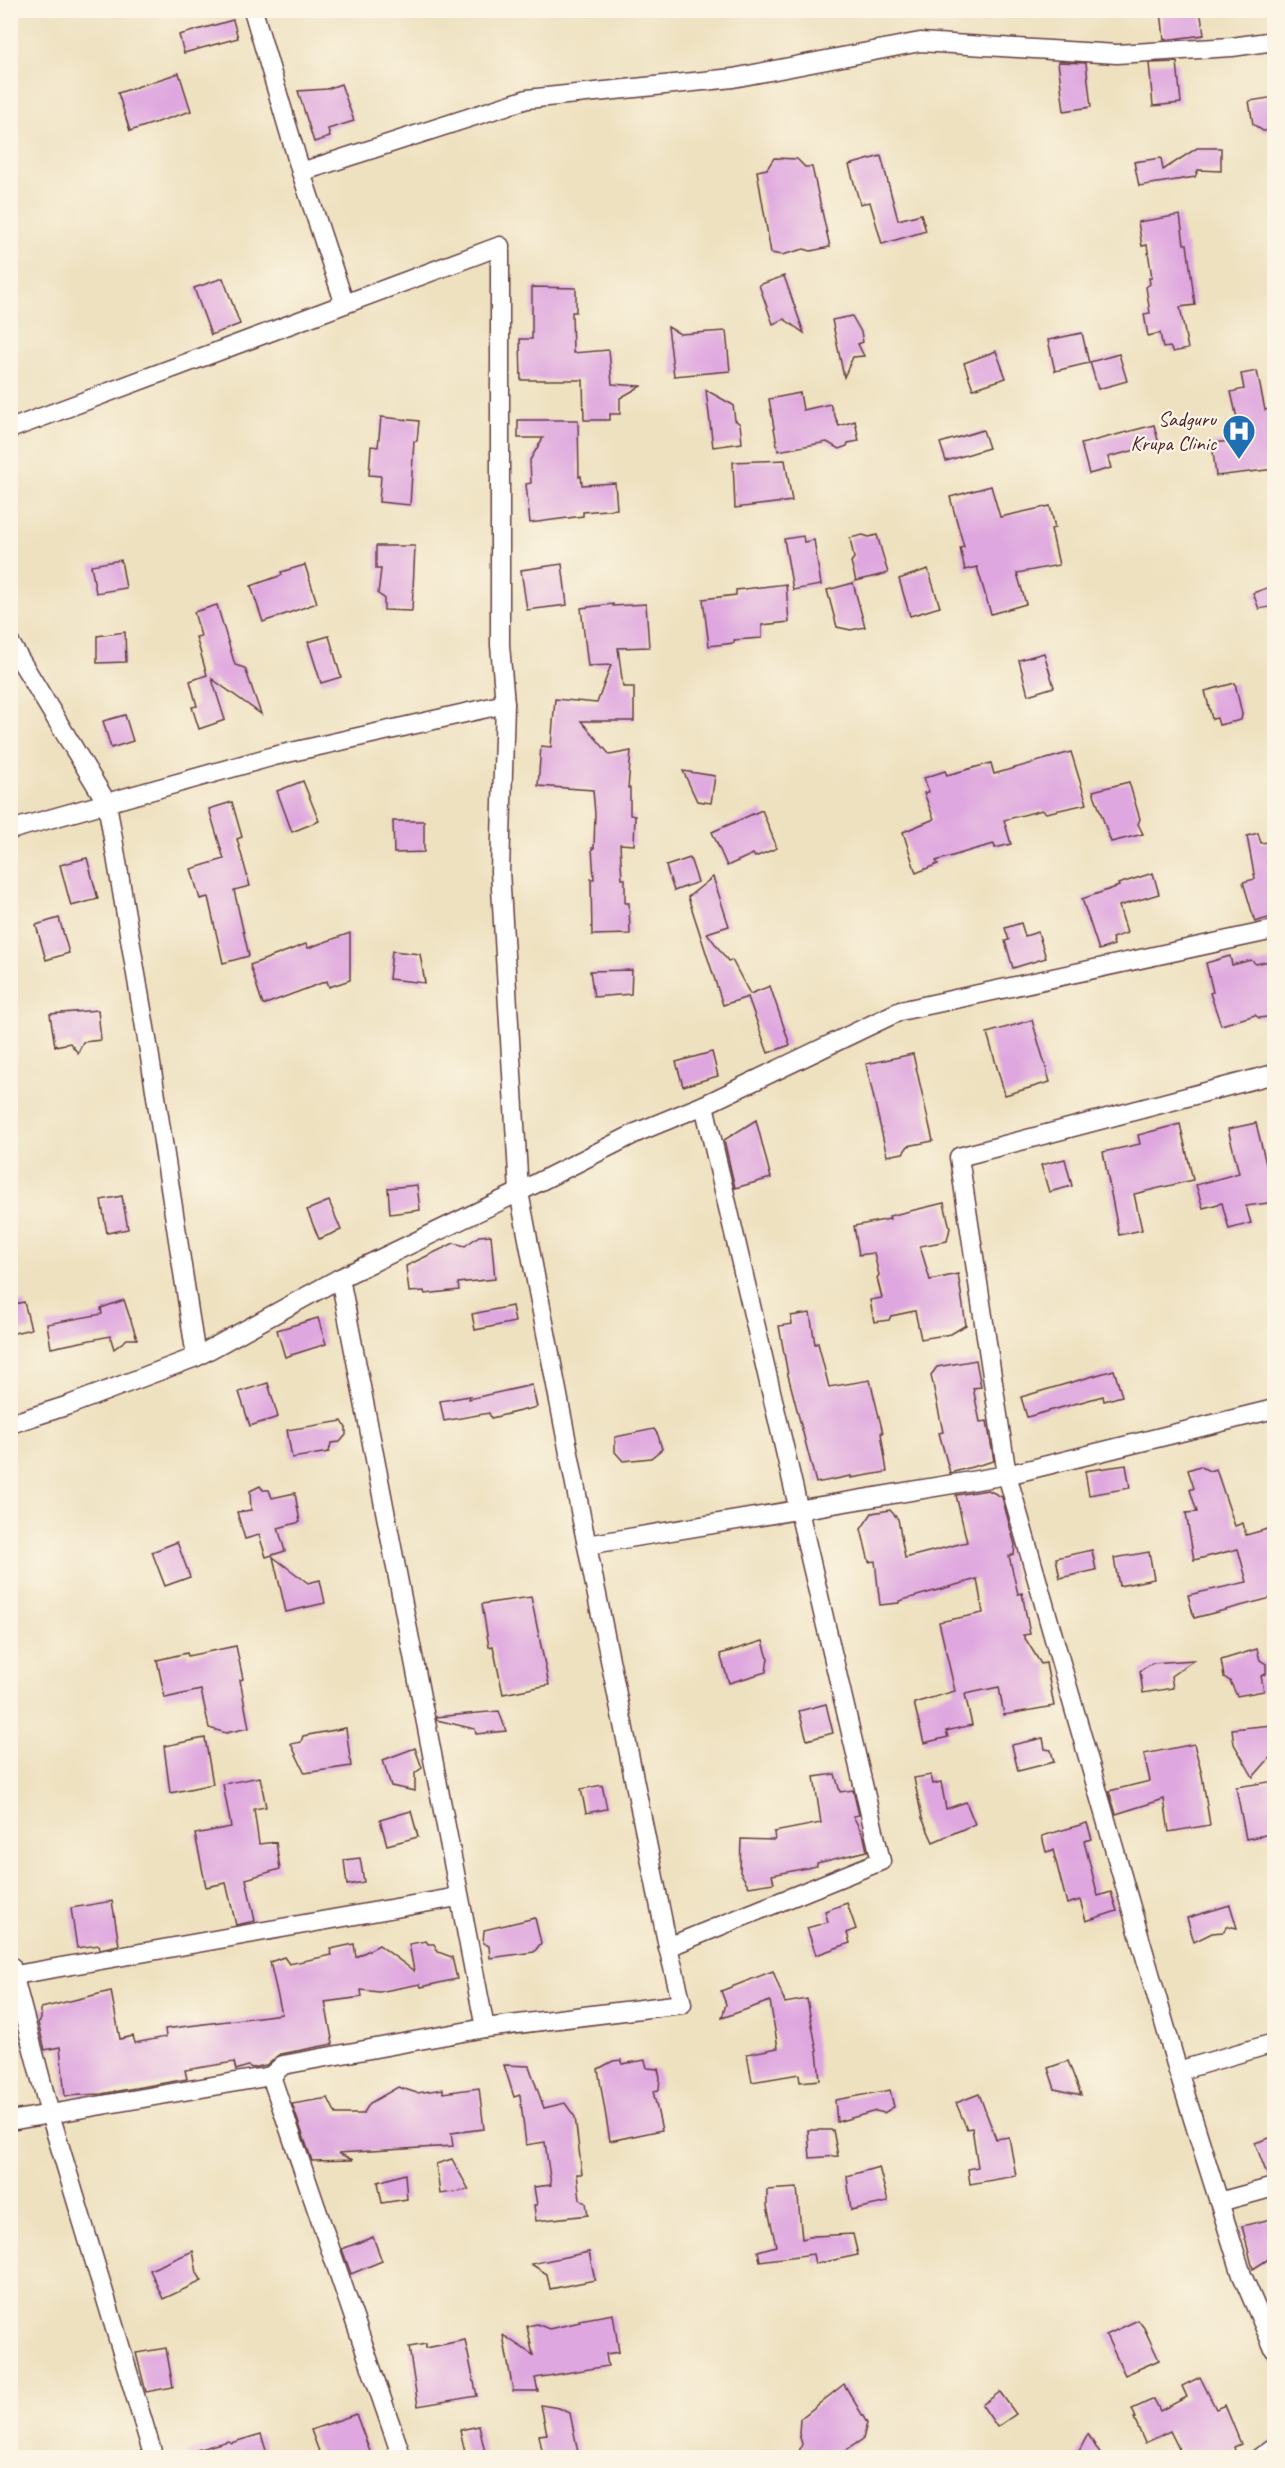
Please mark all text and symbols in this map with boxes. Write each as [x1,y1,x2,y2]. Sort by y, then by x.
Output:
place label: Sadguru Krupa Clinic [1130,406,1218,456]
hospital icon: Sadguru Krupa Clinic [1221,413,1257,460]

